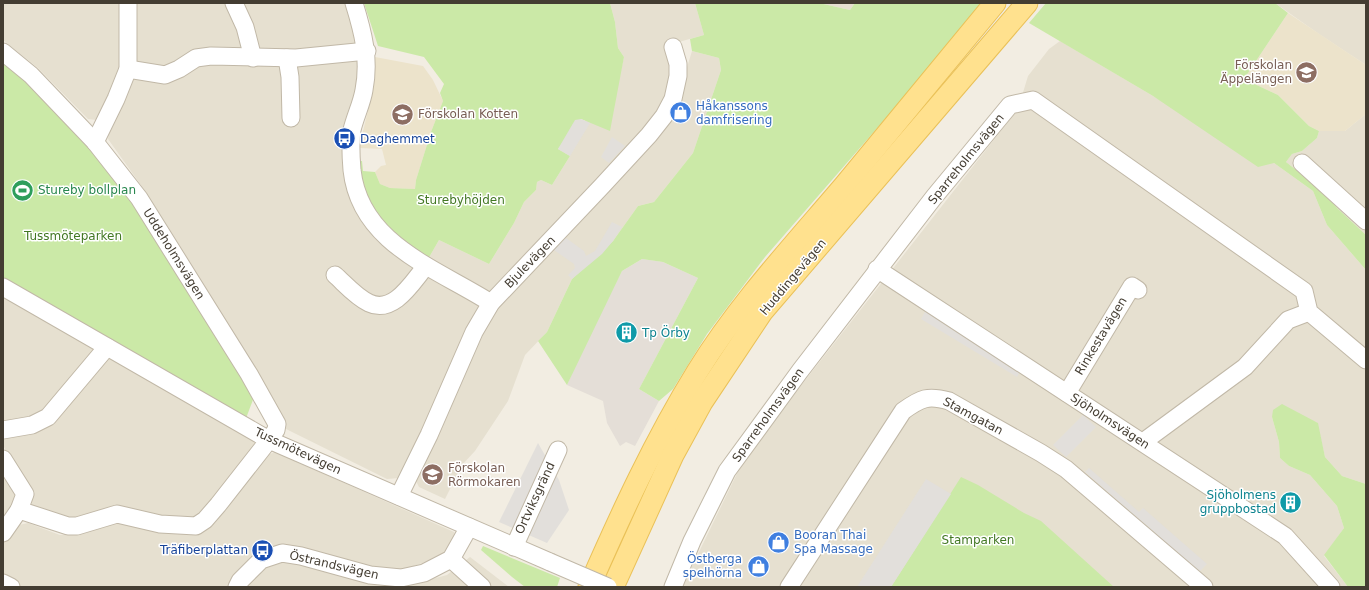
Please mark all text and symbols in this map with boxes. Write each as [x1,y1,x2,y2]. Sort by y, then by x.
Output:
place label: Förskolan Äppelängen [1220,58,1292,86]
school or university icon: Förskolan Äppelängen [1294,59,1320,85]
place label: Håkanssons damfrisering [696,99,772,127]
shop icon: Håkanssons damfrisering [668,100,694,126]
school or university icon: Förskolan Kotten [389,101,415,127]
place label: Förskolan Kotten [418,107,518,121]
street label: Sparreholmsvägen [925,111,1007,207]
bus stop icon: Daghemmet [331,126,357,152]
place label: Daghemmet [360,132,435,146]
sports icon: Stureby bollplan [9,177,35,203]
place label: Stureby bollplan [38,183,136,197]
park label: Sturebyhöjden [417,193,505,207]
street label: Uddeholmsvägen [140,206,208,302]
park label: Tussmöteparken [23,229,122,243]
street label: Bjulevägen [502,233,558,291]
street label: Huddingevägen [757,236,829,318]
street label: Rinkestavägen [1072,294,1130,378]
building icon: Tp Örby [613,320,639,346]
place label: Tp Örby [641,324,690,340]
street label: Sparreholmsvägen [729,365,807,465]
street label: Sjöholmsvägen [1068,390,1152,452]
street label: Stamgatan [941,394,1005,438]
street label: Tussmötevägen [252,424,343,477]
street label: Ortviksgränd [512,460,558,536]
place label: Förskolan Rörmokaren [448,461,521,489]
school or university icon: Förskolan Rörmokaren [420,462,446,488]
place label: Sjöholmens gruppbostad [1200,488,1276,516]
building icon: Sjöholmens gruppbostad [1278,489,1304,515]
place label: Booran Thai Spa Massage [794,528,873,556]
shop icon: Booran Thai Spa Massage [765,529,791,555]
park label: Stamparken [942,533,1014,547]
bus stop icon: Träfiberplattan [250,537,276,563]
place label: Träfiberplattan [159,543,248,557]
street label: Östrandsvägen [288,546,380,582]
place label: Östberga spelhörna [683,550,742,580]
shop icon: Östberga spelhörna [745,553,771,579]

